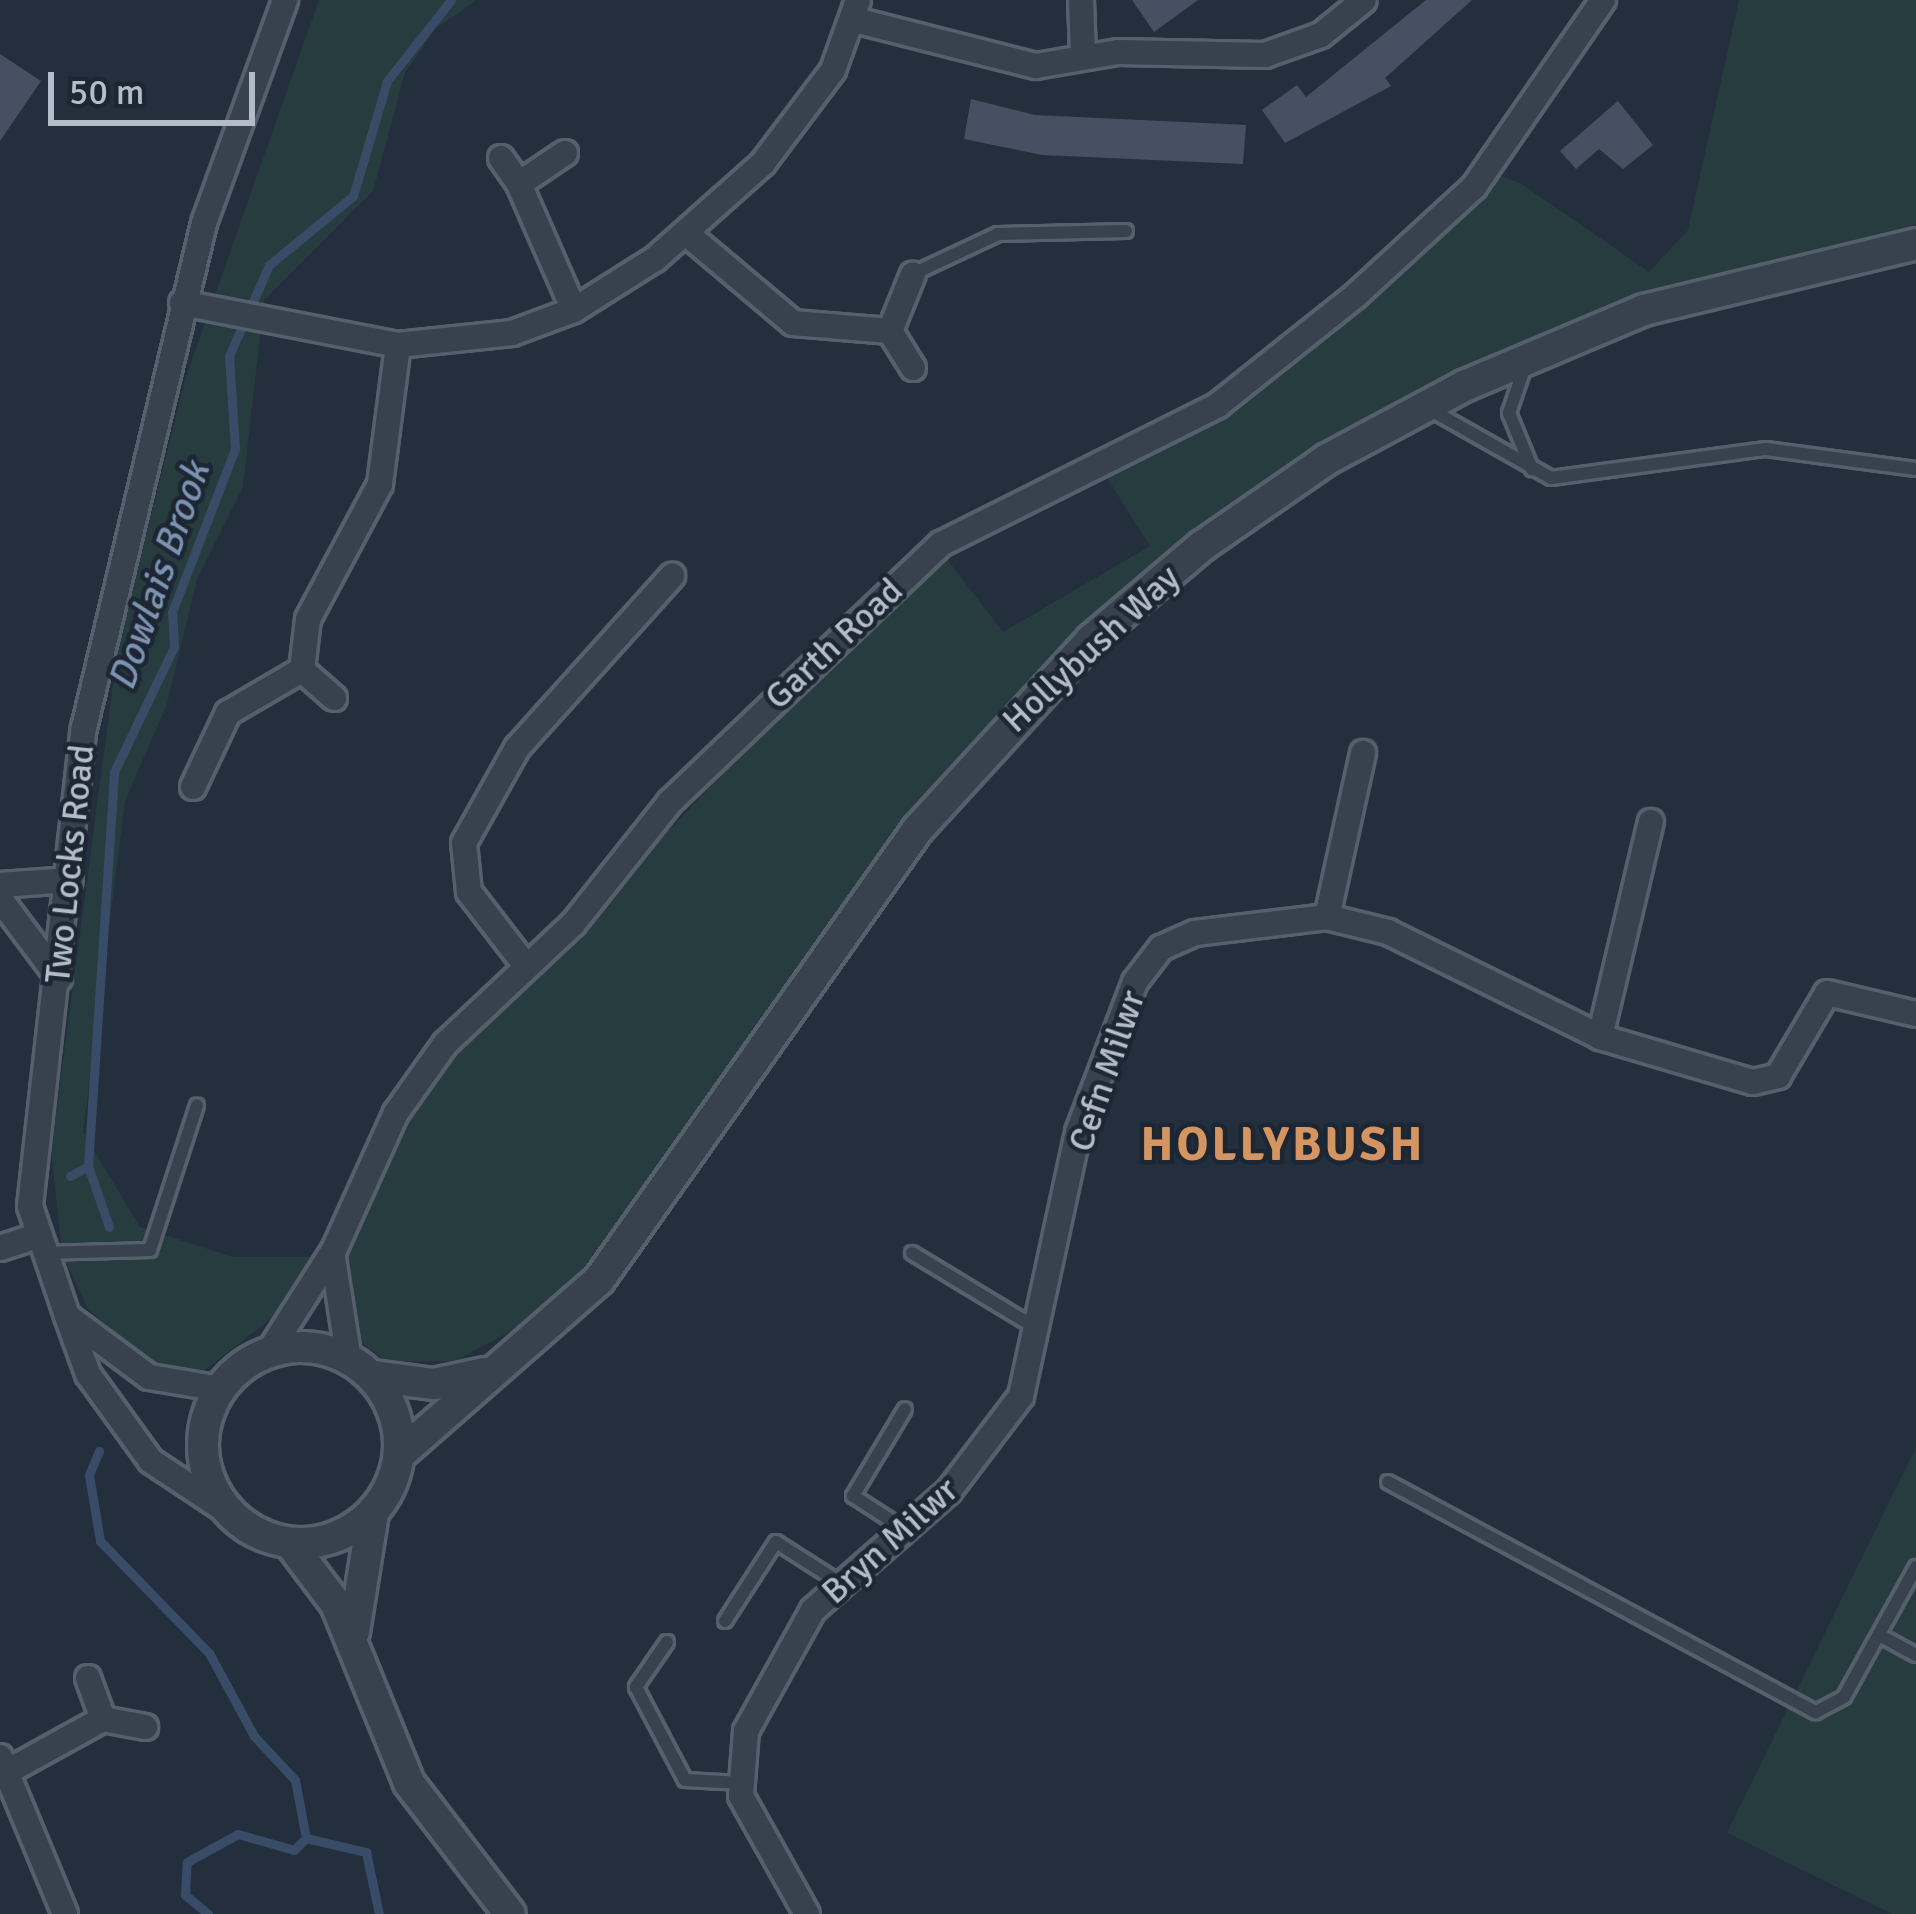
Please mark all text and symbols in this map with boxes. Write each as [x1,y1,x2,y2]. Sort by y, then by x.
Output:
scale bar [54,48,261,122]
text: 50 m [69,70,145,115]
water label: Dowlais Brook [98,456,220,696]
street label: Hollybush Way [994,556,1188,742]
street label: Garth Road [756,569,912,719]
street label: Two Locks Road [36,743,104,985]
street label: Cefn Milwr [1059,985,1155,1157]
district label: HOLLYBUSH [1141,1116,1425,1174]
street label: Bryn Milwr [813,1469,967,1613]

